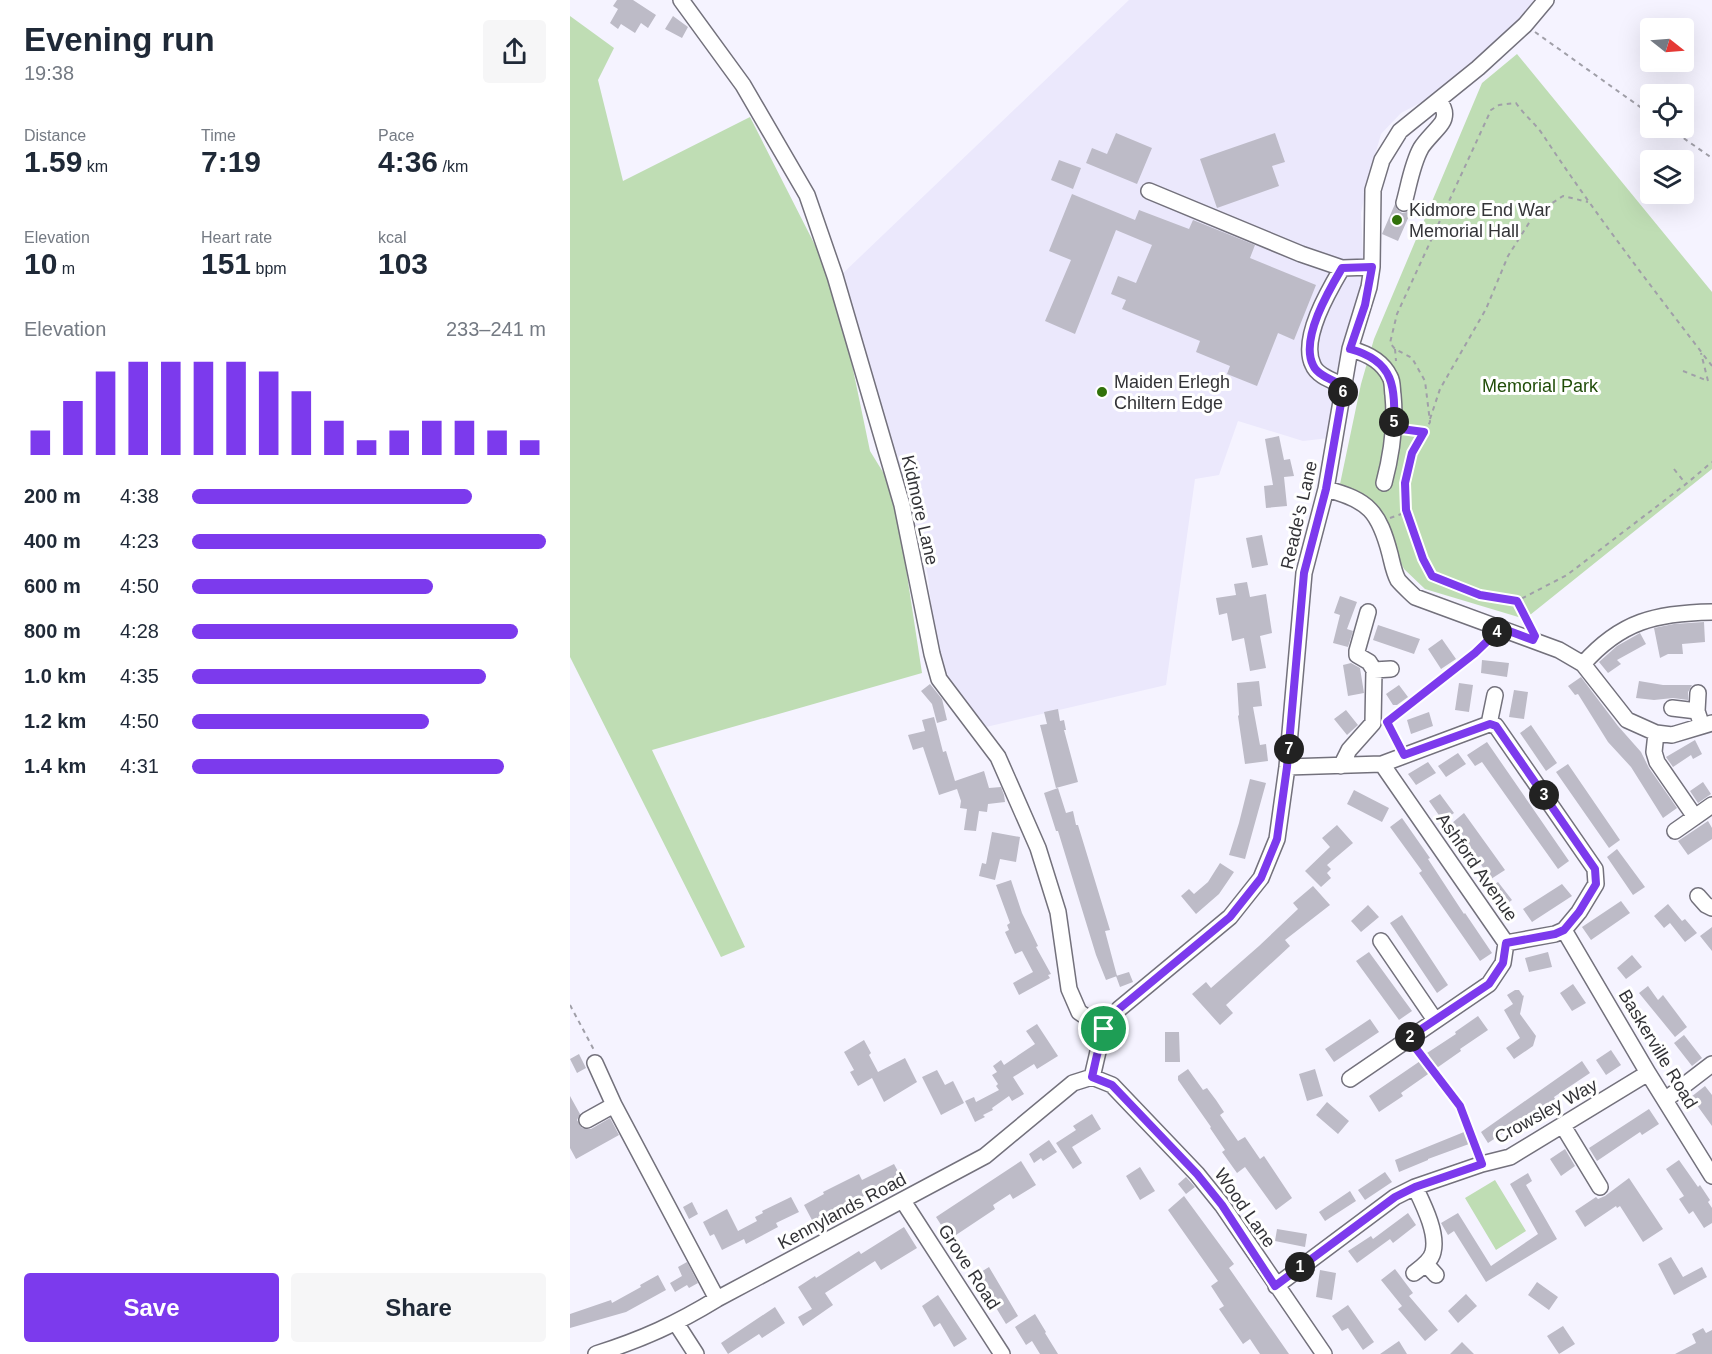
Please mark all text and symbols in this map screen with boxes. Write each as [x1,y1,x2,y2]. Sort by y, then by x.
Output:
north arrow [1640,18,1694,72]
map controls [1640,18,1694,204]
button: share [483,20,546,83]
text: Evening run [24,21,215,58]
text: 19:38 [24,62,74,84]
button: locate [1640,84,1694,138]
text: Distance [24,127,86,144]
text: Time [201,127,236,144]
text: Pace [378,127,414,144]
text: 1.59 [24,145,82,178]
text: 7:19 [201,145,261,178]
text: 4:36 [378,145,438,178]
button: layers [1640,150,1694,204]
text: km [82,158,108,175]
text: /km [438,158,468,175]
place label: Kidmore End War Memorial Hall [1409,200,1550,241]
marker: Kidmore End War Memorial Hall [1390,213,1404,227]
text: Elevation [24,229,90,246]
text: Heart rate [201,229,272,246]
text: kcal [378,229,406,246]
text: 10 [24,247,57,280]
text: 151 [201,247,251,280]
text: 103 [378,247,428,280]
text: m [57,260,75,277]
text: bpm [251,260,287,277]
text: Elevation [24,318,106,340]
text: 233–241 m [446,318,546,340]
place label: Maiden Erlegh Chiltern Edge [1114,372,1230,413]
park label: Memorial Park [1482,376,1599,396]
pin: 6 [1328,377,1358,407]
text: 6 [1339,383,1347,400]
marker: Maiden Erlegh Chiltern Edge [1095,385,1109,399]
pin: 5 [1379,407,1409,437]
text: 5 [1390,413,1398,430]
street label: Kidmore Lane [898,453,942,567]
street label: Reade's Lane [1277,459,1321,571]
text: 200 m [24,485,81,507]
text: 4:38 [120,485,159,507]
text: 400 m [24,530,81,552]
text: 4:23 [120,530,159,552]
text: 600 m [24,575,81,597]
text: 4:50 [120,575,159,597]
pin: 4 [1482,617,1512,647]
text: 800 m [24,620,81,642]
text: 4:28 [120,620,159,642]
text: 4 [1493,623,1501,640]
text: 1.0 km [24,665,86,687]
text: 4:35 [120,665,159,687]
text: 1.2 km [24,710,86,732]
text: 4:50 [120,710,159,732]
pin: 7 [1274,734,1304,764]
text: 7 [1285,740,1293,757]
text: 1.4 km [24,755,86,777]
text: 4:31 [120,755,159,777]
pin: 3 [1529,780,1559,810]
text: 3 [1540,786,1548,803]
street label: Ashford Avenue [1432,809,1522,925]
street label: Baskerville Road [1615,986,1701,1112]
pin [1078,1003,1129,1054]
icon: arrive [1087,1012,1120,1045]
pin: 2 [1395,1022,1425,1052]
text: 2 [1406,1028,1414,1045]
street label: Crowsley Way [1491,1075,1601,1147]
street label: Wood Lane [1210,1165,1280,1251]
street label: Kennylands Road [775,1169,909,1253]
street label: Grove Road [934,1221,1004,1313]
pin: 1 [1285,1252,1315,1282]
text: 1 [1296,1258,1304,1275]
button: Save [24,1273,279,1342]
button: Share [291,1273,546,1342]

